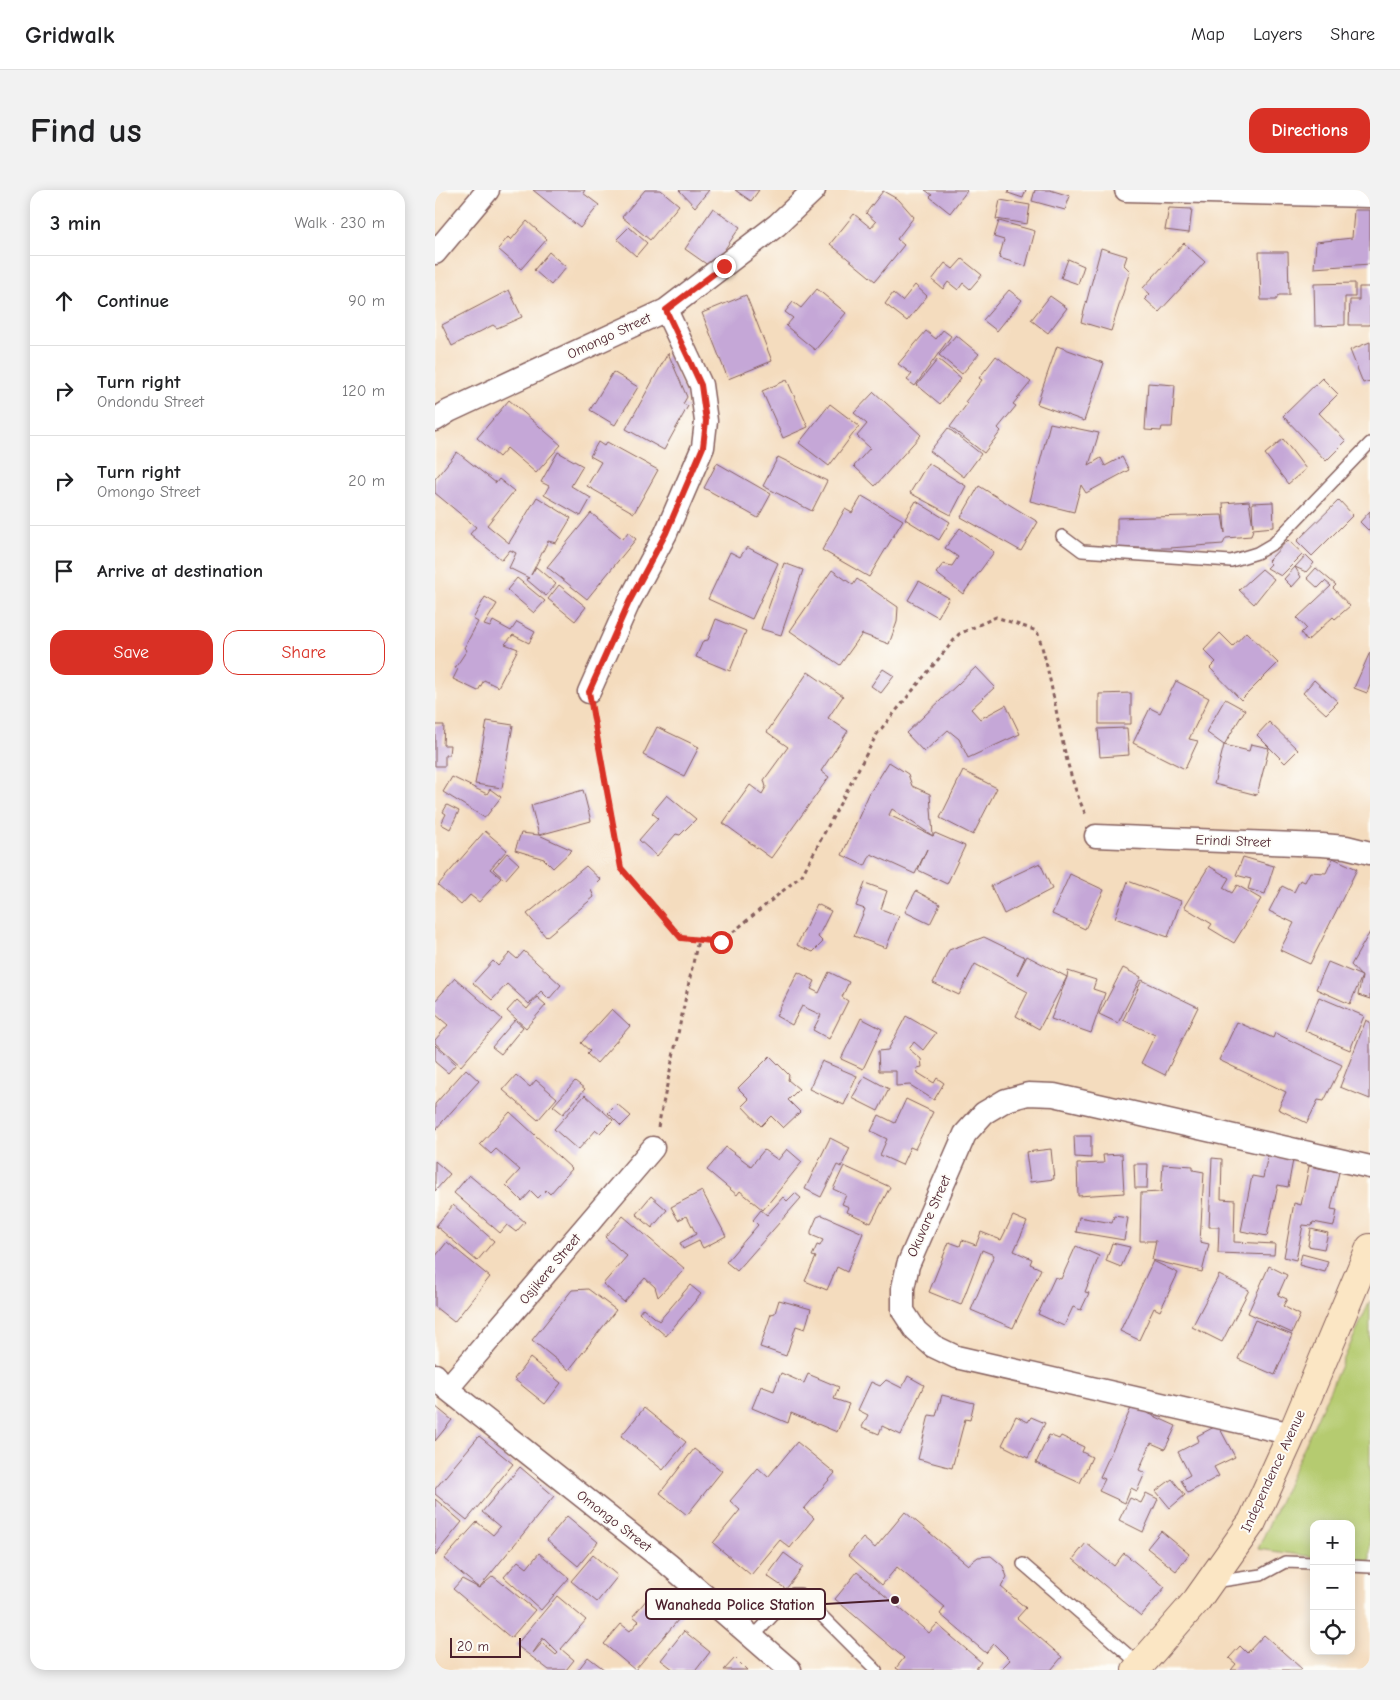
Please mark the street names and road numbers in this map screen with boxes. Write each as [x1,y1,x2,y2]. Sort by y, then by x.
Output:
street label: Omongo Street [564,309,654,363]
street label: Erindi Street [1195,831,1272,851]
street label: Okuvare Street [903,1172,955,1260]
street label: Osjikere Street [516,1230,585,1308]
street label: Independence Avenue [1237,1407,1309,1535]
street label: Omongo Street [573,1487,656,1556]

